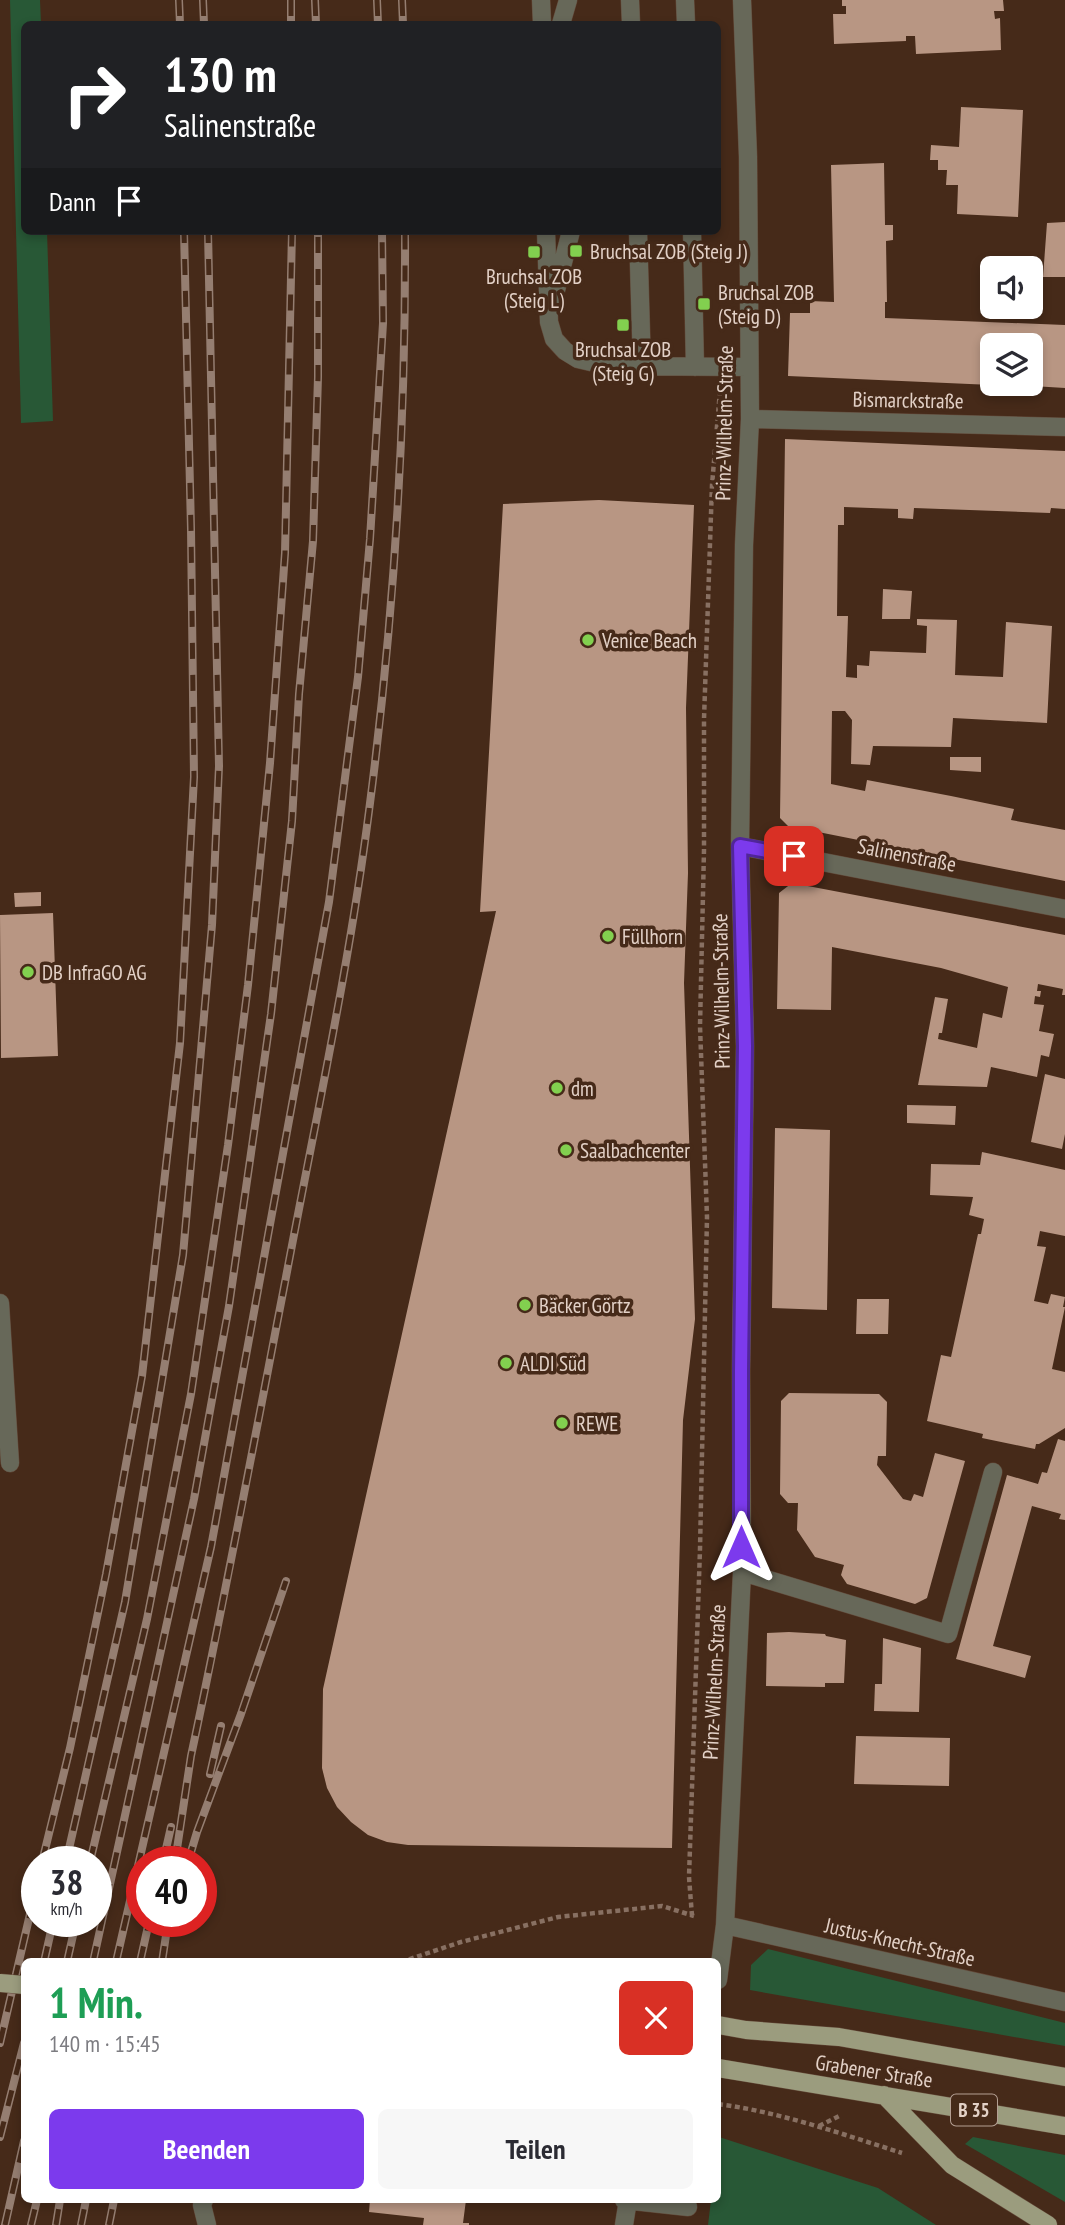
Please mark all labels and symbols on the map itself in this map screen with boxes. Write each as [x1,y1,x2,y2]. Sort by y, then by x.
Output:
place label: Bruchsal ZOB (Steig J) [590,238,747,265]
marker: Bruchsal ZOB (Steig J) [568,243,584,259]
marker: Bruchsal ZOB (Steig L) [526,244,542,260]
place label: Bruchsal ZOB (Steig L) [486,263,582,314]
place label: Bruchsal ZOB (Steig D) [718,279,814,330]
marker: Bruchsal ZOB (Steig D) [696,296,712,312]
marker: Bruchsal ZOB (Steig G) [615,317,631,333]
place label: Bruchsal ZOB (Steig G) [575,336,671,387]
street label: Prinz-Wilhelm-Straße [709,345,739,501]
street label: Bismarckstraße [852,386,964,414]
place label: Venice Beach [601,627,697,654]
marker: Venice Beach [580,632,596,648]
pin [764,826,824,886]
street label: Salinenstraße [855,832,959,878]
street label: Prinz-Wilhelm-Straße [706,913,736,1069]
place label: Füllhorn [622,923,683,950]
marker: Füllhorn [600,928,616,944]
place label: DB InfraGO AG [42,959,147,986]
marker: DB InfraGO AG [20,964,36,980]
place label: dm [571,1075,594,1102]
marker: dm [549,1080,565,1096]
place label: Saalbachcenter [580,1137,690,1164]
marker: Saalbachcenter [558,1142,574,1158]
place label: Bäcker Görtz [539,1292,631,1319]
marker: Bäcker Görtz [517,1297,533,1313]
place label: ALDI Süd [520,1350,586,1377]
marker: ALDI Süd [498,1355,514,1371]
place label: REWE [576,1410,618,1437]
marker: REWE [554,1415,570,1431]
position arrow [704,1510,778,1584]
street label: Prinz-Wilhelm-Straße [696,1604,732,1760]
speed limit sign: 40 [126,1846,217,1937]
street label: Justus-Knecht-Straße [821,1911,978,1972]
street label: Grabener Straße [814,2048,934,2094]
road number: B 35 [951,2094,997,2126]

